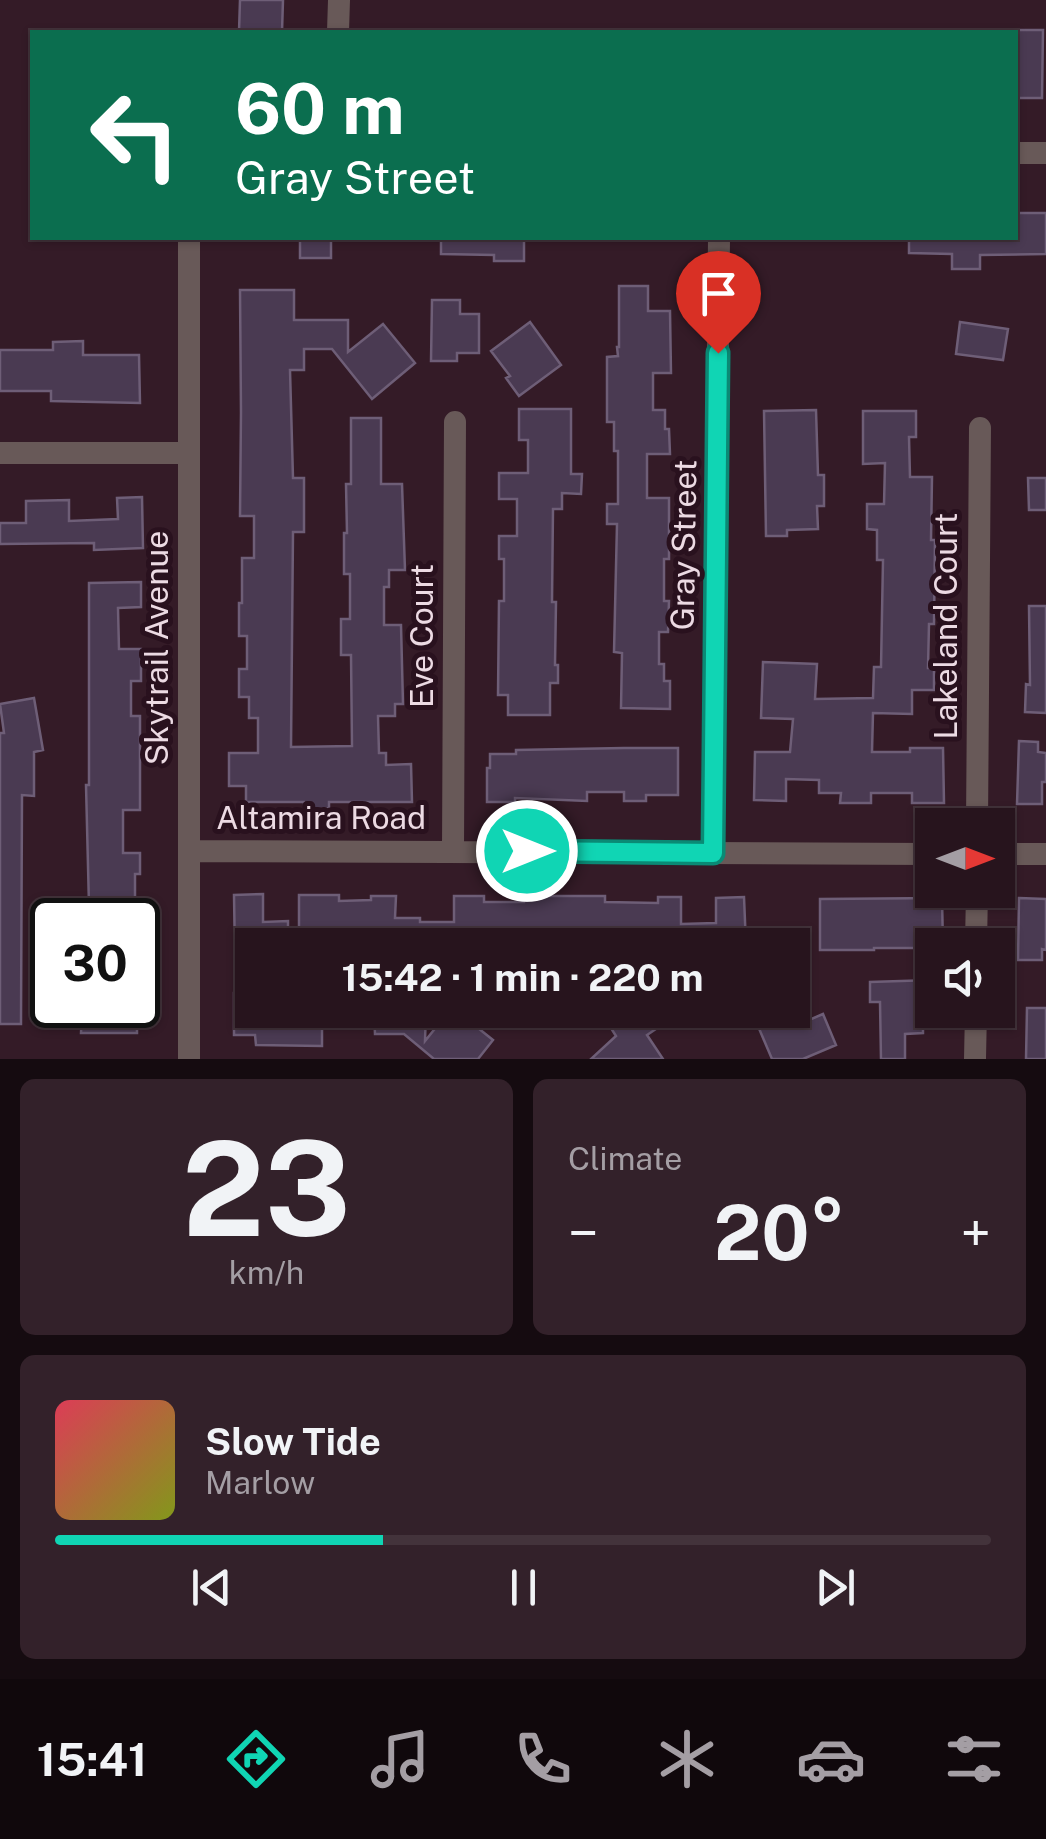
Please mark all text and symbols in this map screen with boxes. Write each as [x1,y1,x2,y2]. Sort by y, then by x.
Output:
text: 60 m [235,67,405,150]
icon: left [70,70,200,200]
text: Gray Street [235,151,475,204]
pin [676,251,761,354]
icon: arrive [691,266,746,321]
street label: Gray Street [664,459,703,631]
street label: Lakeland Court [927,513,964,739]
street label: Skytrail Avenue [138,531,175,765]
street label: Eve Court [403,564,440,708]
street label: Altamira Road [216,799,426,836]
position arrow [475,799,579,903]
north arrow [915,808,1015,908]
map controls [915,808,1015,1028]
speed limit sign: 30 [30,898,160,1028]
button: sound [915,928,1015,1028]
text: 15:42 · 1 min · 220 m [342,955,703,1000]
text: 23 [182,1113,351,1265]
text: Climate [568,1140,682,1177]
text: 20° [714,1189,845,1277]
text: − [568,1201,599,1265]
text: + [960,1201,991,1265]
text: km/h [229,1254,304,1291]
text: Slow Tide [205,1419,381,1464]
text: Marlow [205,1464,315,1501]
icon: previous [184,1560,239,1615]
icon: pause [496,1560,551,1615]
icon: next [808,1560,863,1615]
icon: directions [221,1724,291,1794]
icon: music [365,1724,435,1794]
icon: phone [508,1724,578,1794]
icon: climate [652,1724,722,1794]
icon: car [796,1724,866,1794]
icon: filters [939,1724,1009,1794]
text: 15:41 [37,1733,147,1786]

